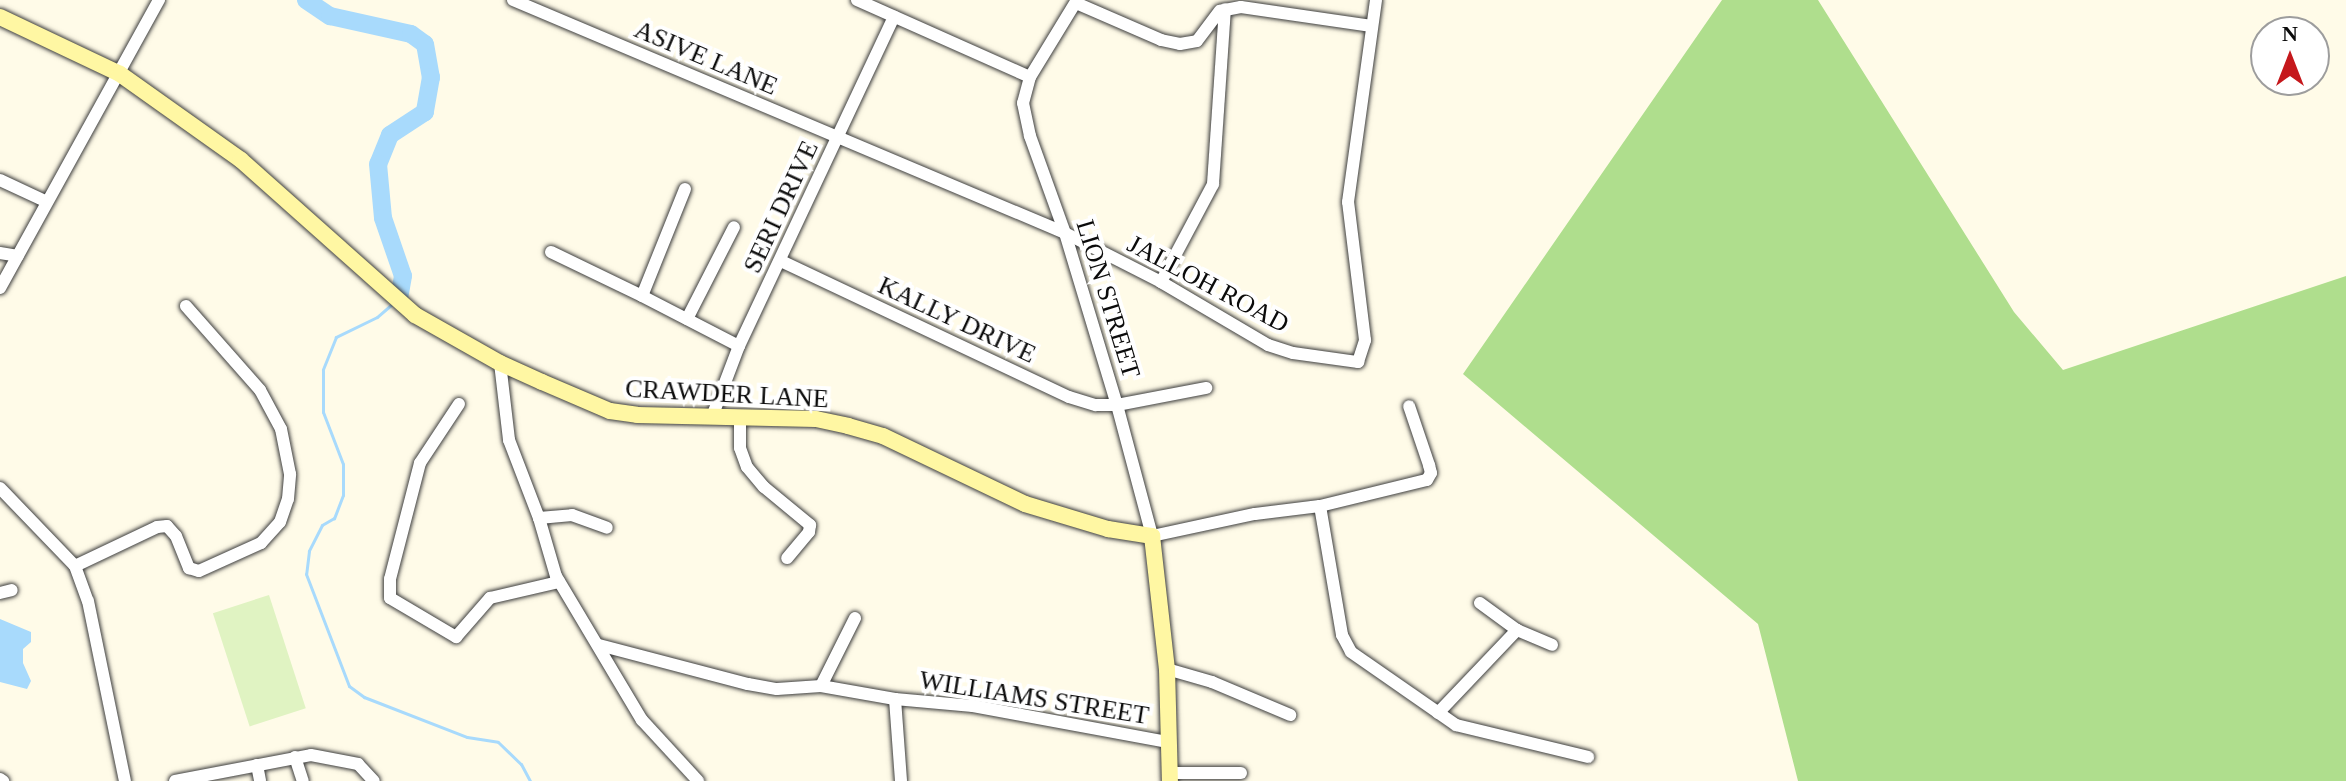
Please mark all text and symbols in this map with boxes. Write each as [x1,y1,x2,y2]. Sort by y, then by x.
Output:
street label: ASIVE LANE [630,14,782,102]
north arrow [2250,16,2330,96]
text: N [2282,21,2298,46]
street label: SERI DRIVE [737,136,825,278]
street label: LION STREET [1069,216,1147,382]
street label: JALLOH ROAD [1122,228,1294,340]
street label: KALLY DRIVE [873,270,1041,370]
street label: CRAWDER LANE [624,373,830,415]
street label: WILLIAMS STREET [917,664,1151,732]

